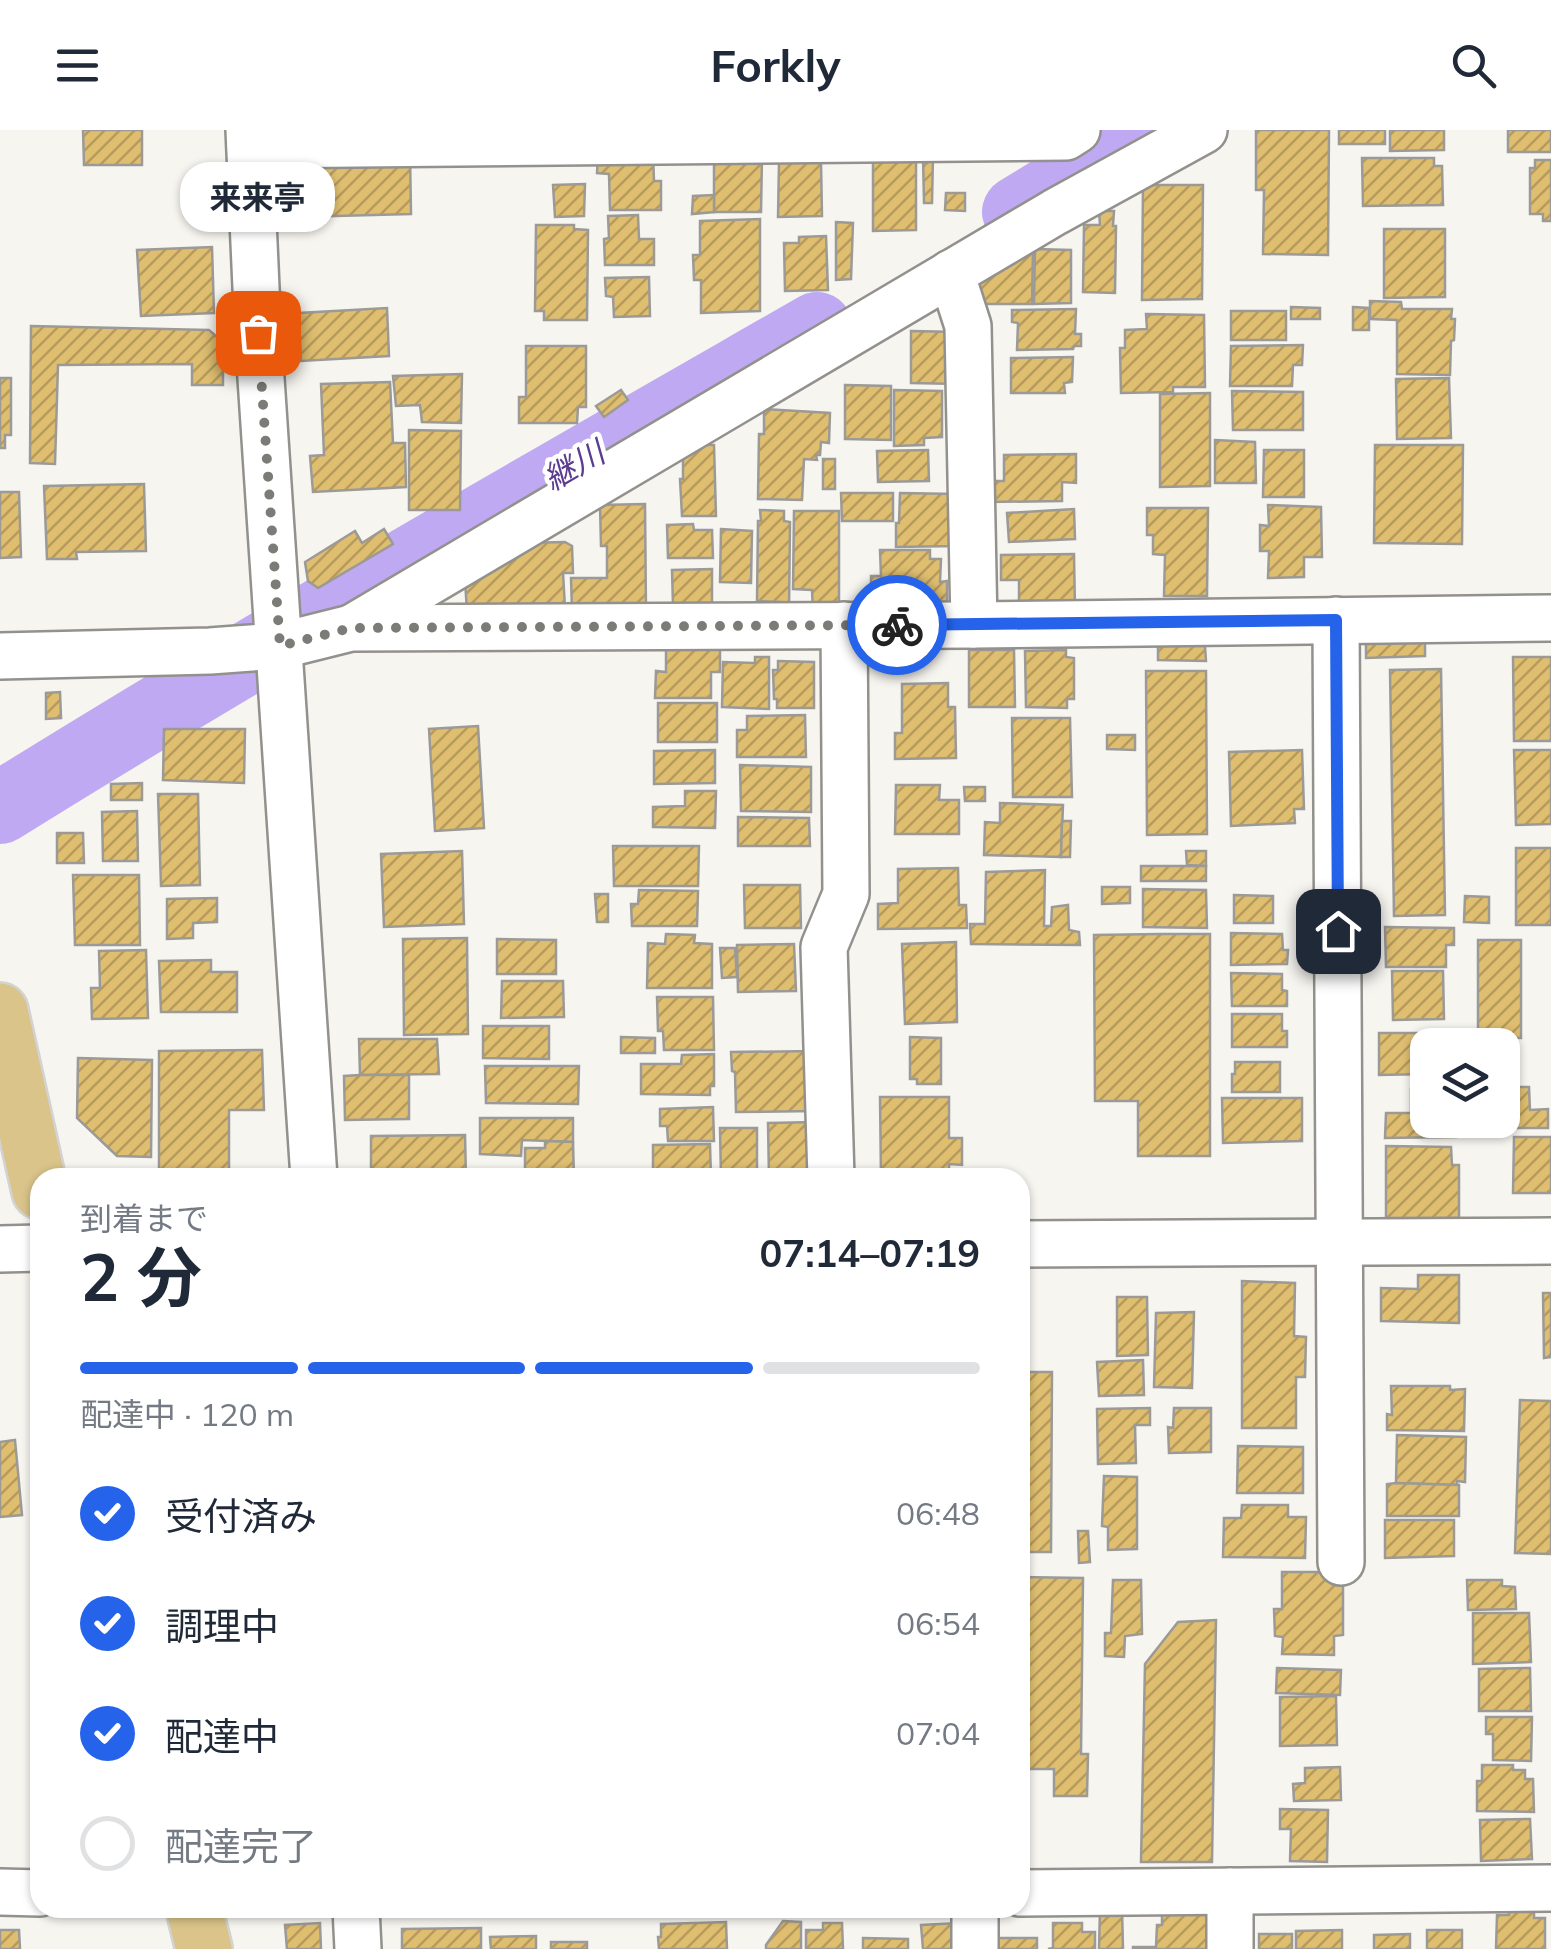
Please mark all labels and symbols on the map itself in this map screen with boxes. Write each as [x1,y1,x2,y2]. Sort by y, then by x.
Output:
callout: 来来亭 [180,163,336,233]
pin [216,291,301,376]
water label: 継川 [536,430,614,498]
courier [847,575,947,675]
pin [1296,889,1381,974]

